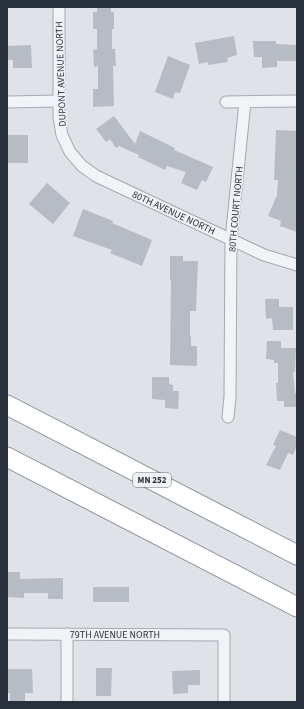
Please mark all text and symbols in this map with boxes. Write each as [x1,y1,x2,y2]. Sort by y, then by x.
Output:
street label: DUPONT AVENUE NORTH [52,21,70,127]
street label: 80TH COURT NORTH [225,166,247,252]
street label: 80TH AVENUE NORTH [130,187,217,238]
road number: MN 252 [133,473,171,487]
street label: 79TH AVENUE NORTH [70,628,160,642]

